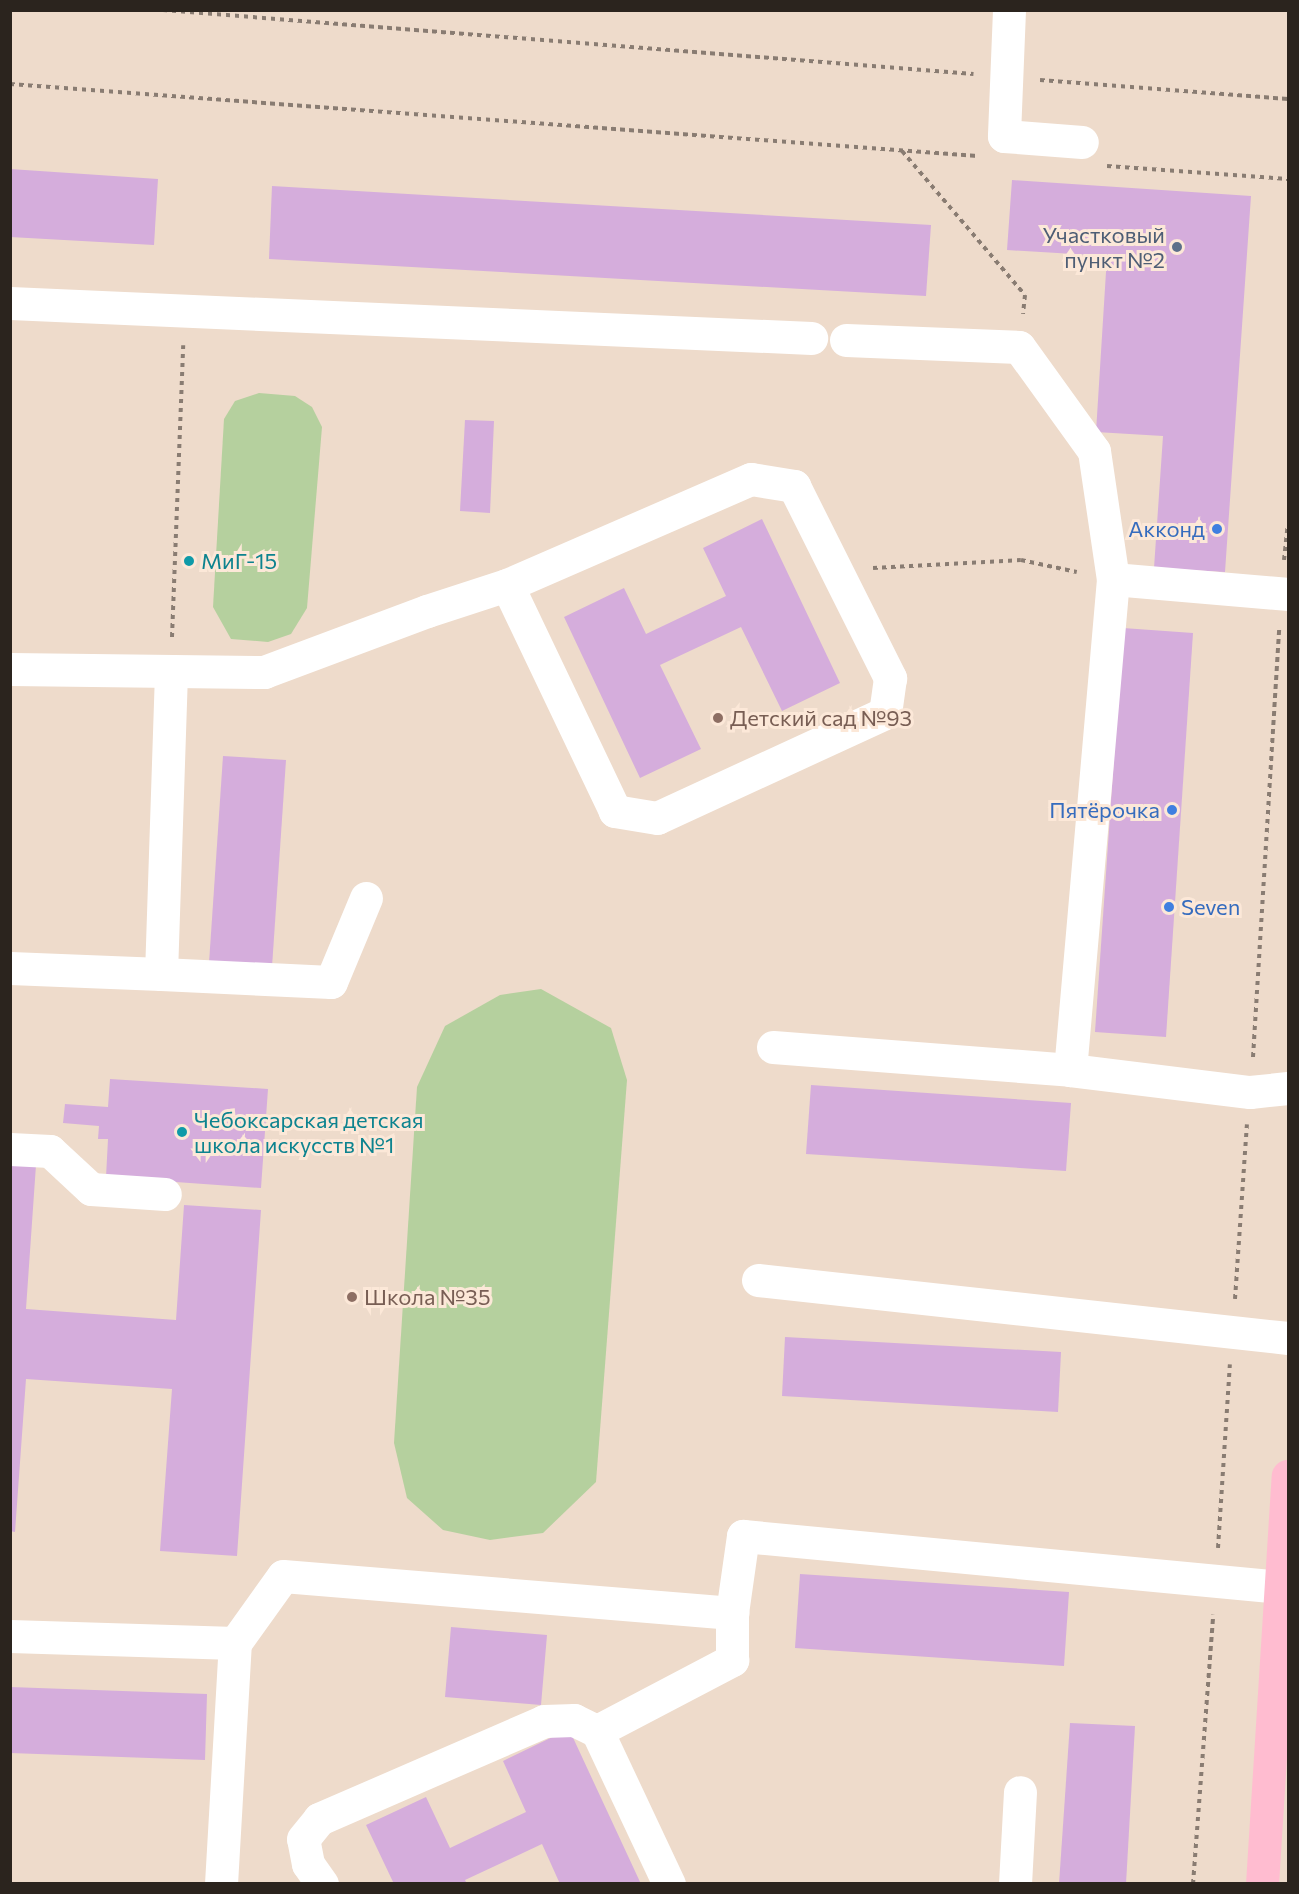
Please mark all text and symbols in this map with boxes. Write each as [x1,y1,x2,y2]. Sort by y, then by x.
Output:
place label: Участковый пункт №2 [1043,221,1165,272]
marker: Участковый пункт №2 [1170,240,1184,254]
place label: Акконд [1128,516,1205,542]
marker: Акконд [1210,522,1224,536]
place label: МиГ-15 [201,548,277,574]
marker: МиГ-15 [182,554,196,568]
place label: Детский сад №93 [730,705,912,731]
marker: Детский сад №93 [711,711,725,725]
place label: Пятёрочка [1049,797,1160,823]
marker: Пятёрочка [1165,803,1179,817]
place label: Seven [1181,894,1240,920]
marker: Seven [1162,900,1176,914]
place label: Чебоксарская детская школа искусств №1 [194,1106,423,1158]
marker: Чебоксарская детская школа искусств №1 [175,1125,189,1139]
place label: Школа №35 [364,1284,491,1310]
marker: Школа №35 [345,1290,359,1304]

